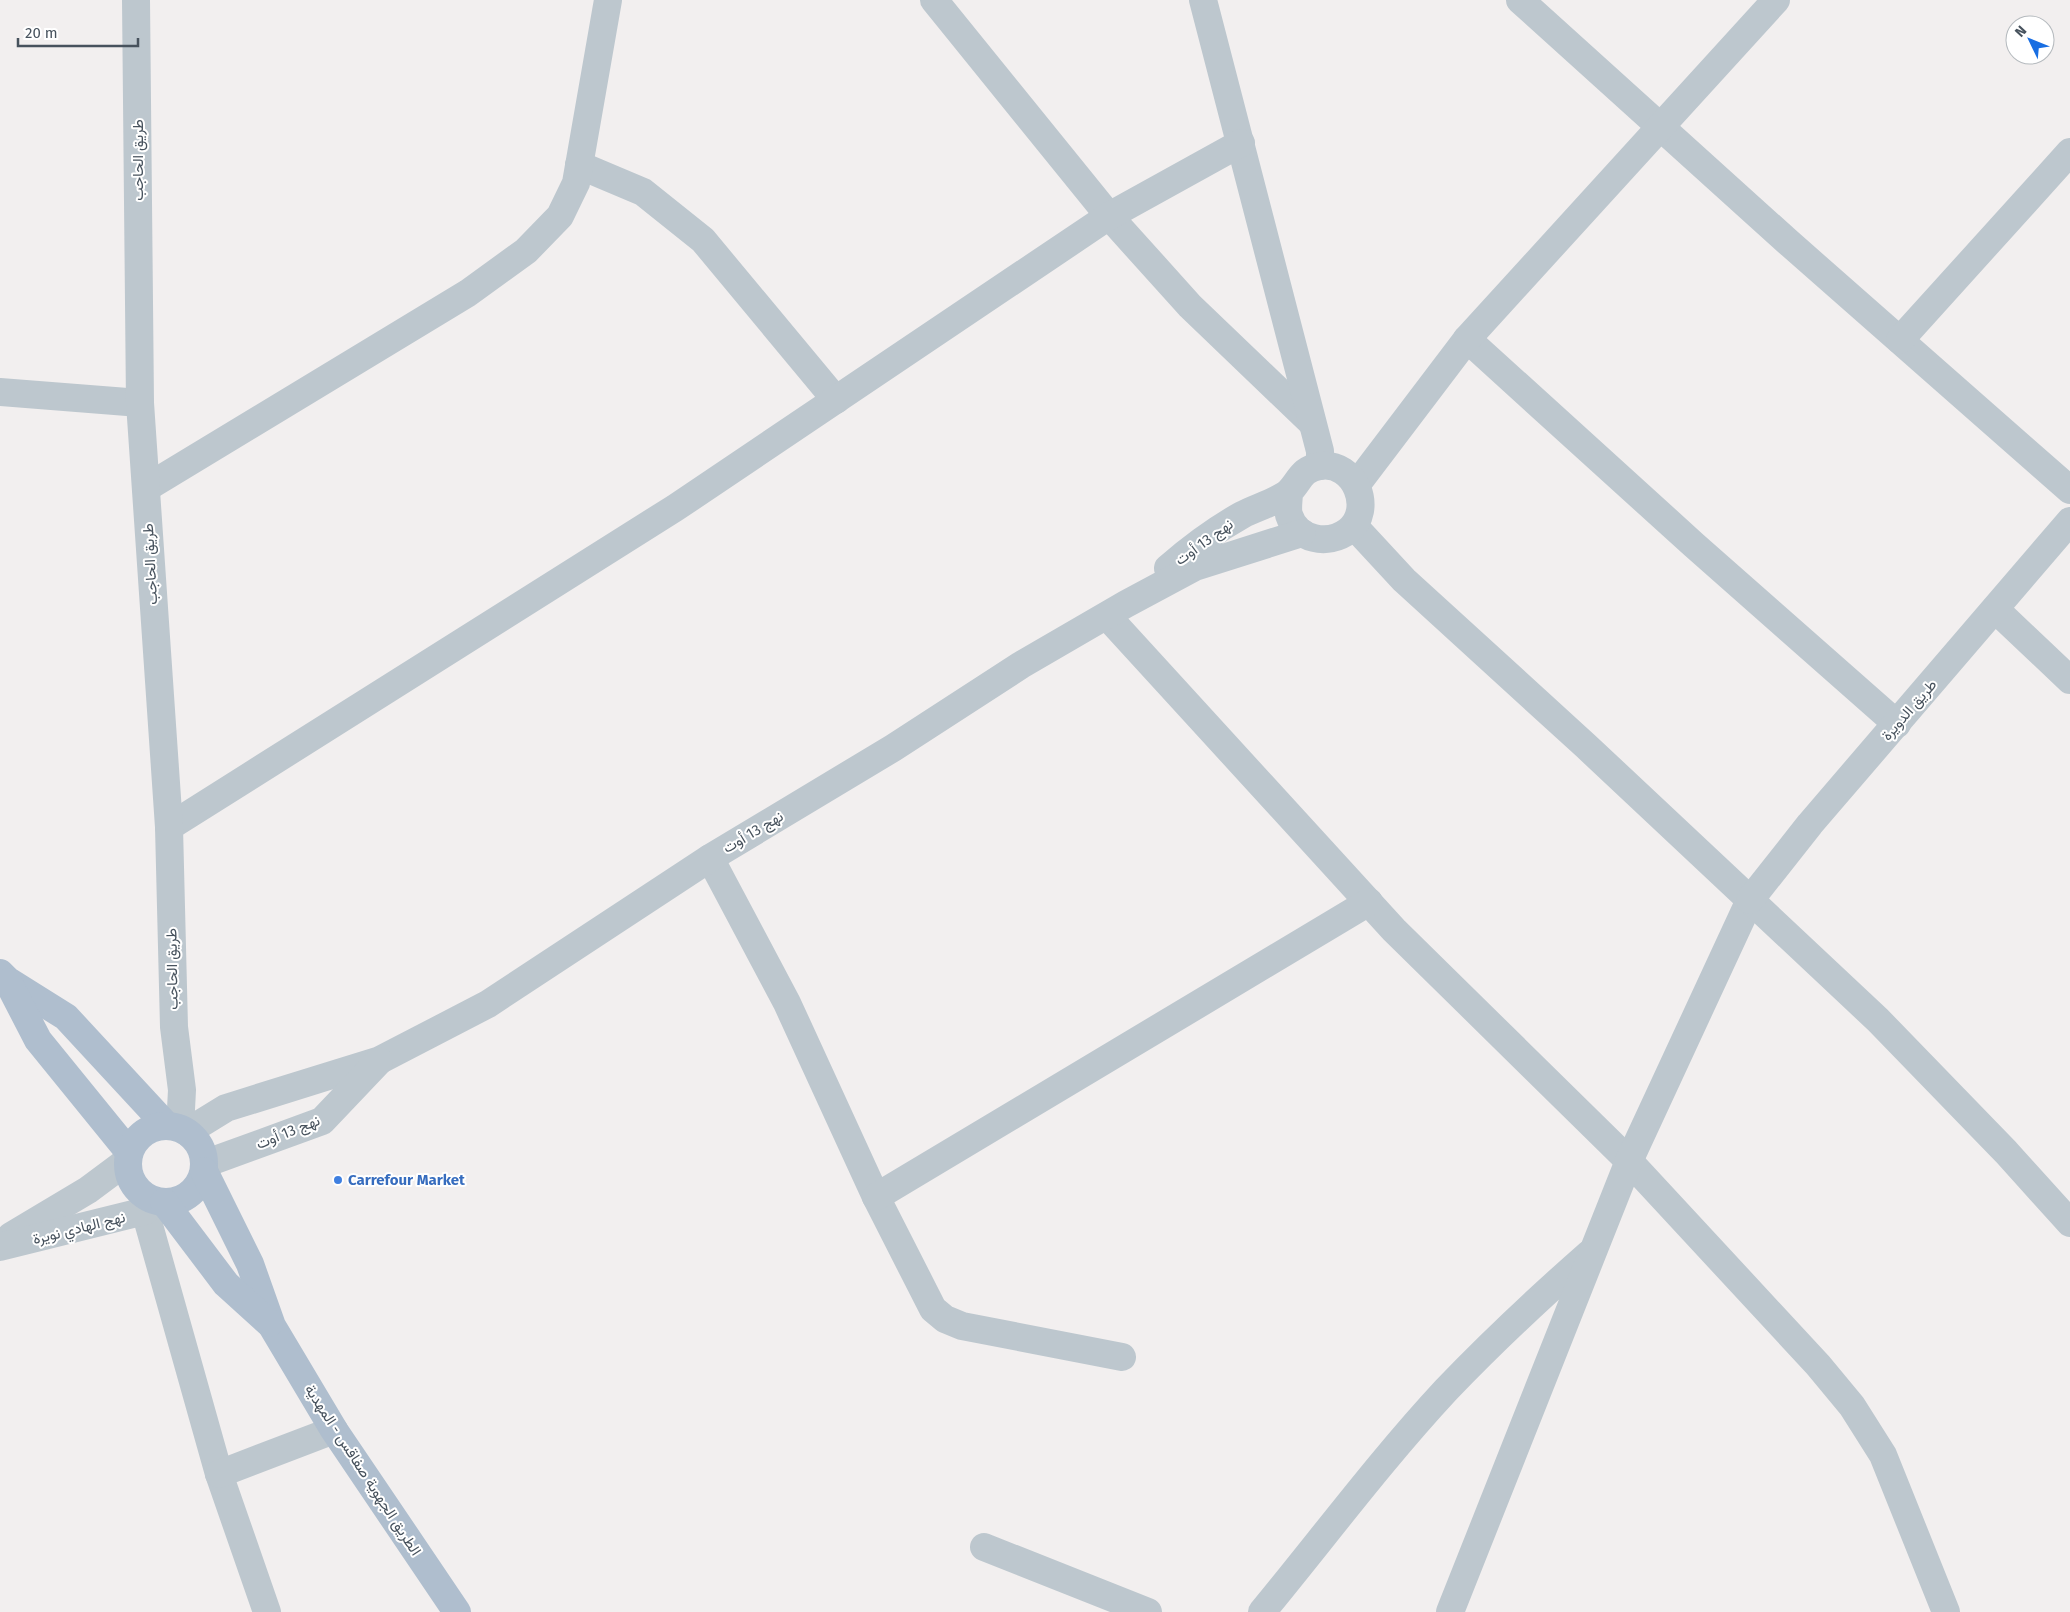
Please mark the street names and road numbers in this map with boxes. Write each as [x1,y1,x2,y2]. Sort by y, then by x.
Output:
street label: طريق الحاجب [129,119,148,201]
street label: نهج 13 أوت [1171,515,1238,571]
street label: طريق الحاجب [139,522,162,605]
street label: طريق الدويرة [1878,676,1941,745]
street label: نهج 13 أوت [720,807,788,859]
street label: طريق الحاجب [162,928,183,1010]
street label: نهج 13 أوت [253,1111,323,1155]
street label: نهج الهادي نويرة [31,1208,128,1252]
street label: الطريق الجهوية صفاقس - المهدية [300,1381,425,1559]

